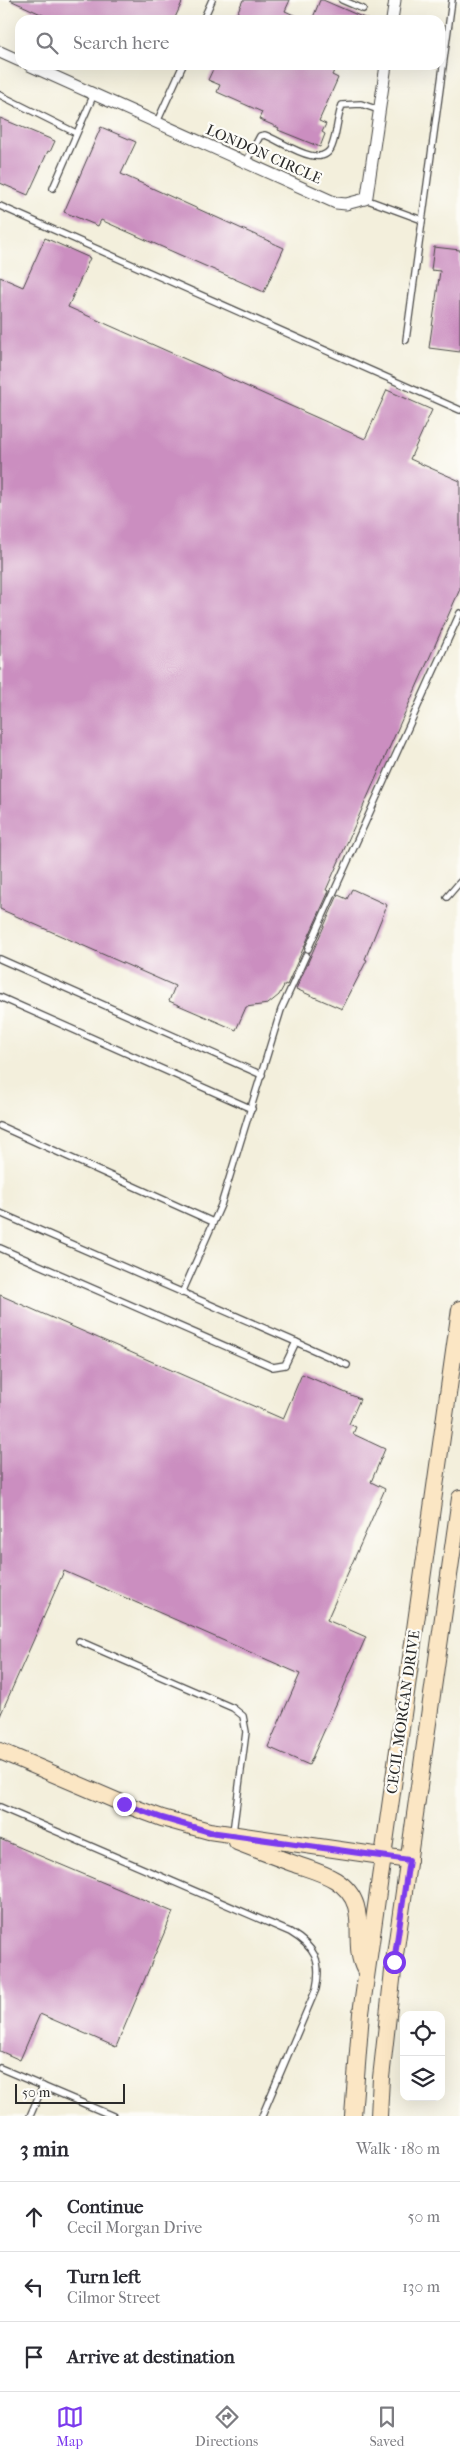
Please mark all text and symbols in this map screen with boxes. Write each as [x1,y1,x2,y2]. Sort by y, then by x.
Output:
search box [15,15,445,70]
icon: search [33,29,61,57]
text: Search here [73,32,169,54]
street label: LONDON CIRCLE [203,120,325,188]
street label: CECIL MORGAN DRIVE [383,1629,423,1795]
route end [113,1793,136,1816]
route start [383,1951,406,1974]
map controls [400,2011,445,2101]
button: locate [400,2011,445,2056]
button: layers [400,2056,445,2101]
scale bar [15,2081,125,2104]
text: 50 m [22,2084,50,2101]
text: 3 min [20,2137,69,2161]
text: Walk · 180 m [356,2139,440,2158]
text: Continue [67,2196,143,2218]
icon: ahead [20,2203,48,2231]
text: 50 m [408,2207,440,2226]
text: Cecil Morgan Drive [67,2218,202,2237]
text: Turn left [67,2266,141,2288]
icon: left [20,2273,48,2301]
text: 130 m [402,2277,440,2296]
text: Cilmor Street [67,2288,161,2307]
icon: arrive [20,2343,48,2371]
text: Arrive at destination [67,2346,235,2368]
tab: Map [56,2403,84,2450]
tab: Directions [195,2403,258,2450]
tab: Saved [370,2403,404,2450]

